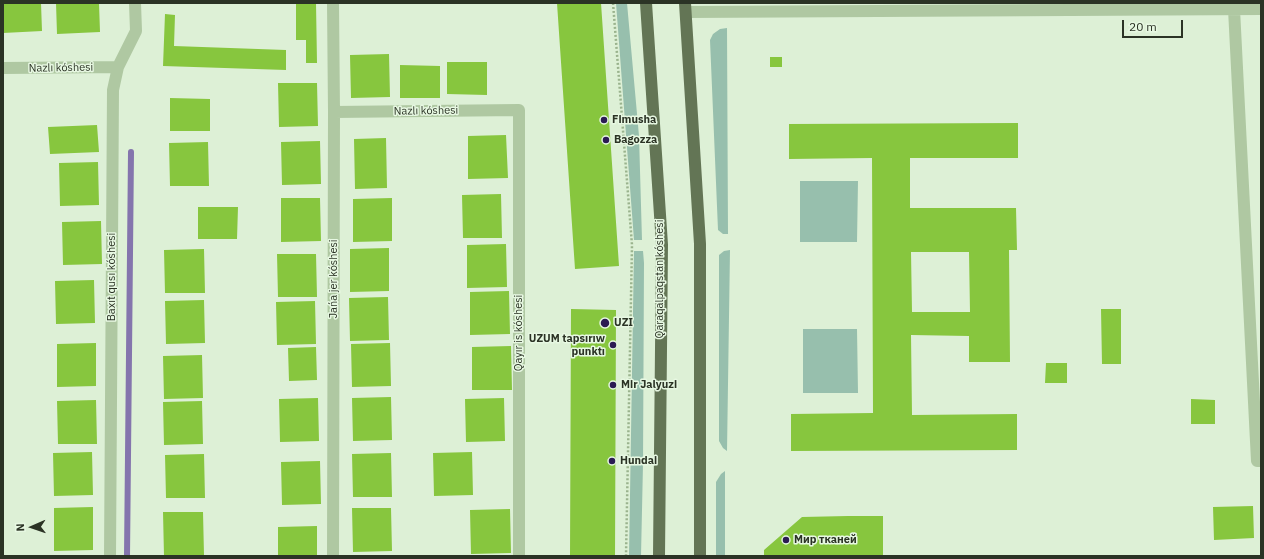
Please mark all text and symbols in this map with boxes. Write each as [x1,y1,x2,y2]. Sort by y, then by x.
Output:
scale bar [1124,12,1185,38]
text: 20 m [1129,19,1157,34]
street label: Nazlı kóshesi [29,61,93,75]
street label: Nazlı kóshesi [394,104,458,118]
place label: Fimusha [612,113,656,127]
marker: Fimusha [599,115,609,125]
place label: Bagozza [614,133,657,147]
marker: Bagozza [601,135,611,145]
street label: Qaraqalpaqstan kóshesi [653,220,667,338]
street label: Baxıt qusı kóshesi [105,233,119,321]
street label: Jańa jer kóshesi [327,239,341,319]
street label: Qayır is kóshesi [512,295,526,371]
place label: UZI [614,316,633,330]
marker: UZI [599,317,611,329]
place label: UZUM tapsırıw punktı [529,332,605,358]
marker: UZUM tapsırıw punktı [608,340,618,350]
place label: Mir Jalyuzi [621,378,677,392]
marker: Mir Jalyuzi [608,380,618,390]
place label: Hundai [620,454,657,468]
marker: Hundai [607,456,617,466]
north arrow [12,507,52,547]
text: N [13,523,27,532]
place label: Мир тканей [794,533,857,547]
marker: Мир тканей [781,535,791,545]

